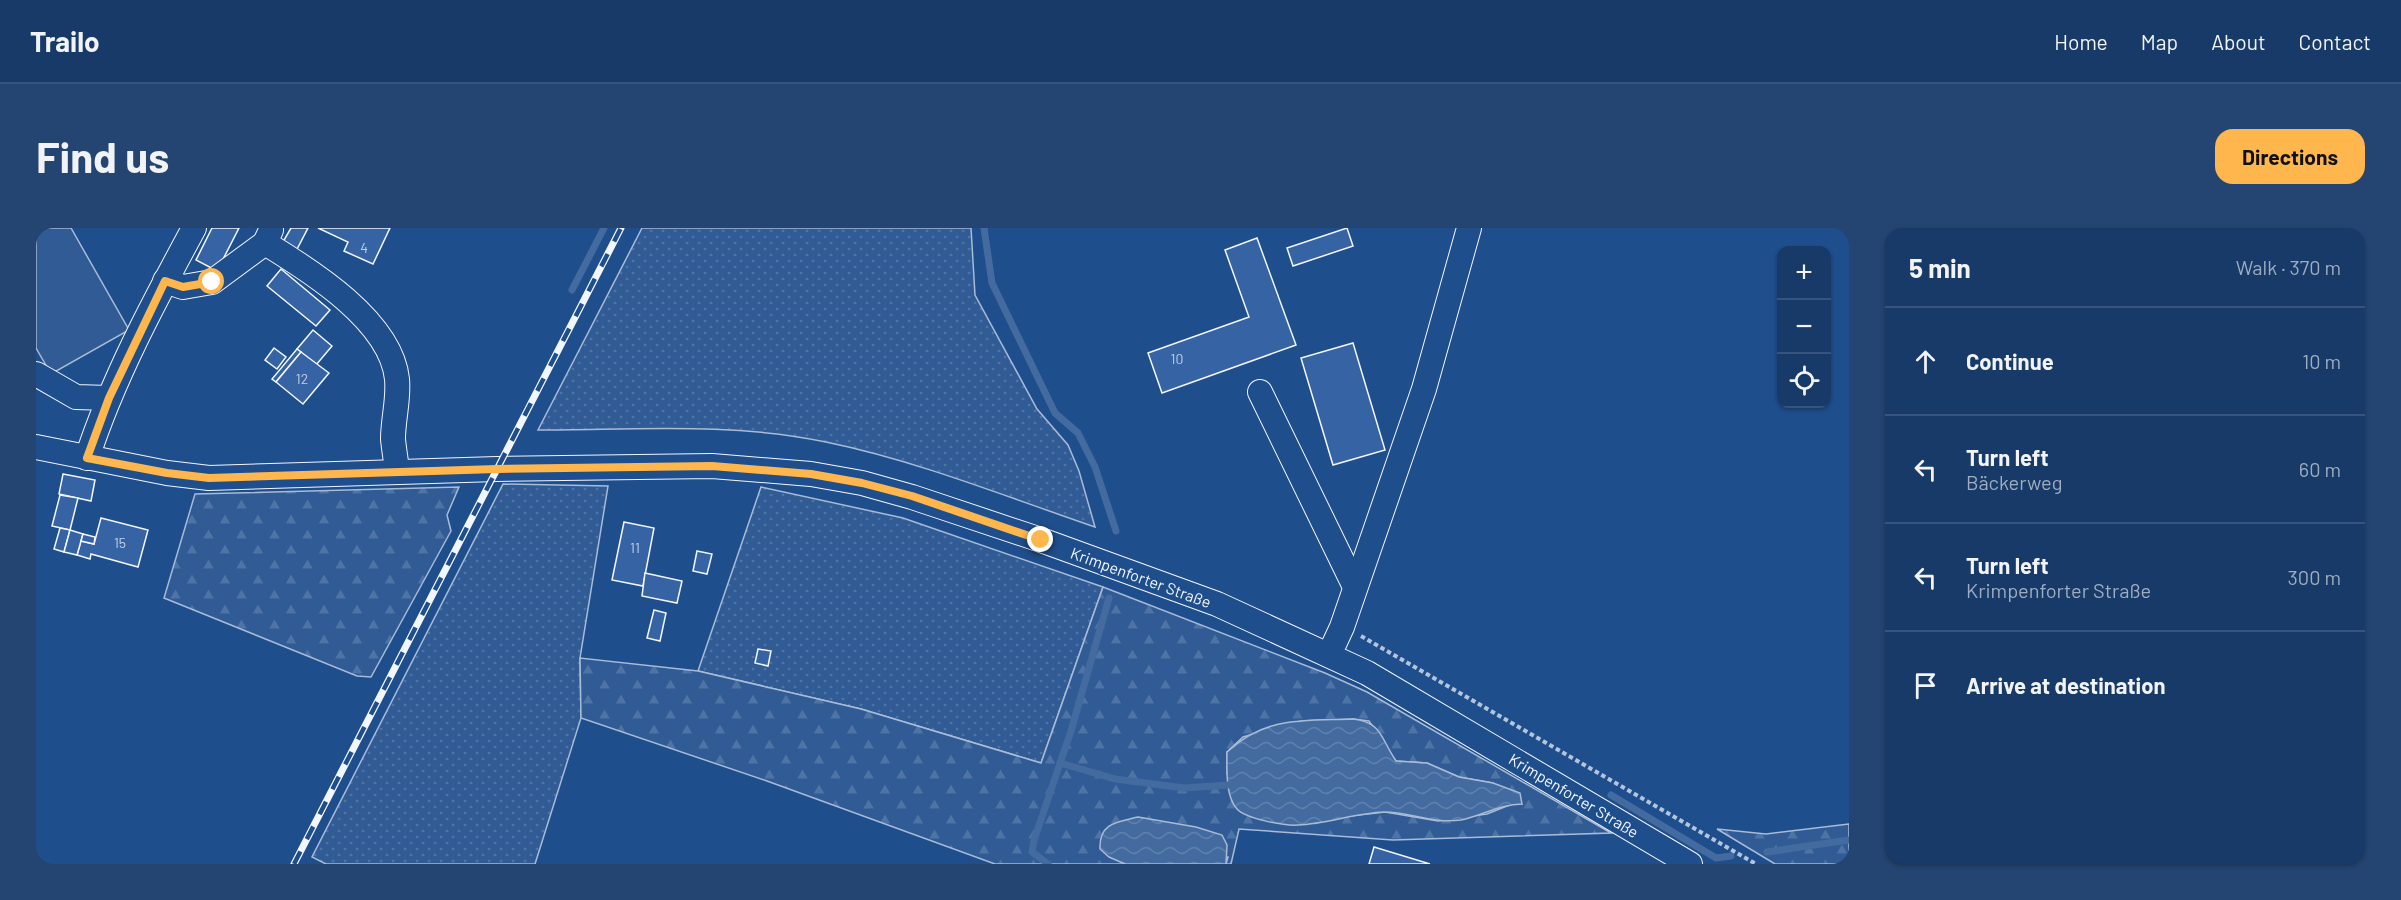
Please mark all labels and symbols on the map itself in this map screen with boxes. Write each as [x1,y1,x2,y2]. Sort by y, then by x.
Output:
house number: 4 [360,239,368,256]
route start [198,268,224,294]
house number: 10 [1171,350,1183,367]
house number: 12 [296,370,308,387]
route end [1027,526,1053,552]
house number: 15 [114,534,126,551]
house number: 11 [630,539,640,556]
street label: Krimpenforter Straße [1068,543,1214,611]
street label: Krimpenforter Straße [1506,749,1642,841]

